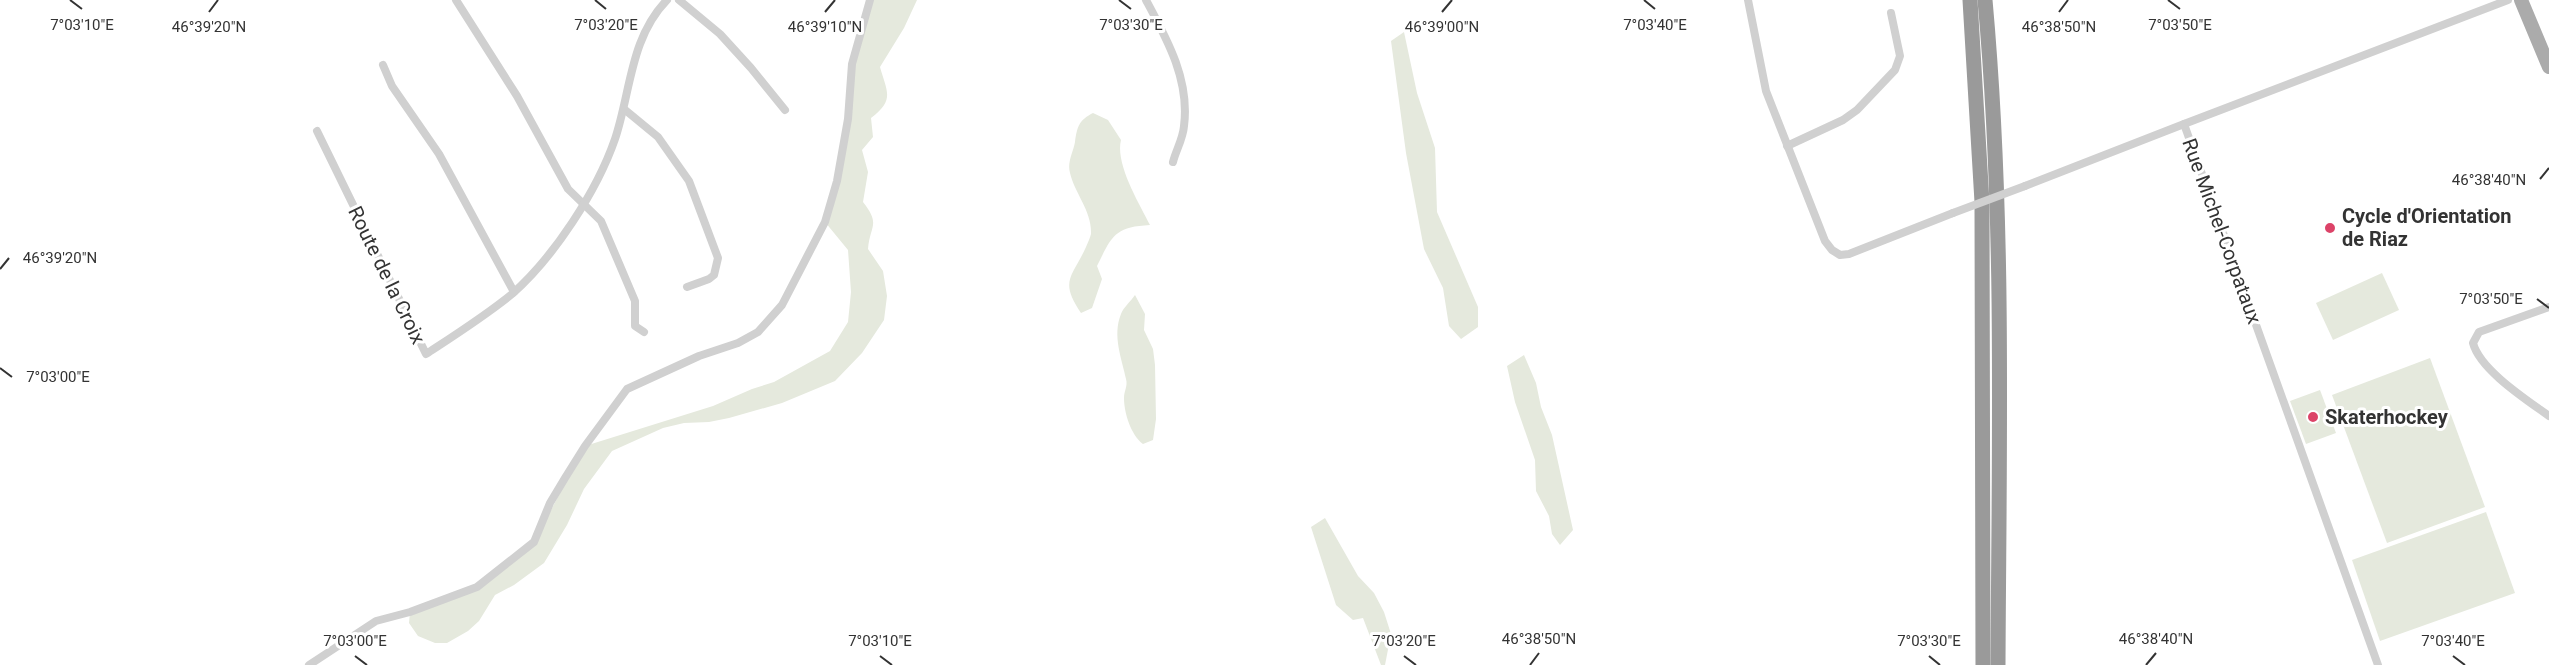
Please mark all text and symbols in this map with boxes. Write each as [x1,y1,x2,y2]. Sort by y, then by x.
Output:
text: 7°03'10"E [50,16,114,34]
text: 7°03'20"E [574,16,638,34]
text: 7°03'30"E [1099,16,1163,34]
text: 7°03'40"E [1623,16,1687,34]
text: 7°03'50"E [2148,16,2212,34]
text: 46°39'20"N [172,18,246,36]
text: 46°39'10"N [788,18,862,36]
text: 46°39'00"N [1405,18,1479,36]
text: 46°38'50"N [2022,18,2096,36]
street label: Rue Michel-Corpataux [2177,135,2267,327]
text: 46°38'40"N [2452,171,2526,189]
street label: Route de la Croix [343,202,431,348]
place label: Cycle d'Orientation de Riaz [2342,204,2511,251]
marker: Cycle d'Orientation de Riaz [2323,221,2337,235]
text: 46°39'20"N [23,249,97,267]
text: 7°03'50"E [2459,290,2523,308]
text: 7°03'00"E [26,368,90,386]
place label: Skaterhockey [2325,405,2449,429]
marker: Skaterhockey [2306,410,2320,424]
text: 46°38'50"N [1502,630,1576,648]
text: 46°38'40"N [2119,630,2193,648]
text: 7°03'00"E [323,632,387,650]
text: 7°03'10"E [848,632,912,650]
text: 7°03'20"E [1372,632,1436,650]
text: 7°03'30"E [1897,632,1961,650]
text: 7°03'40"E [2421,632,2485,650]

